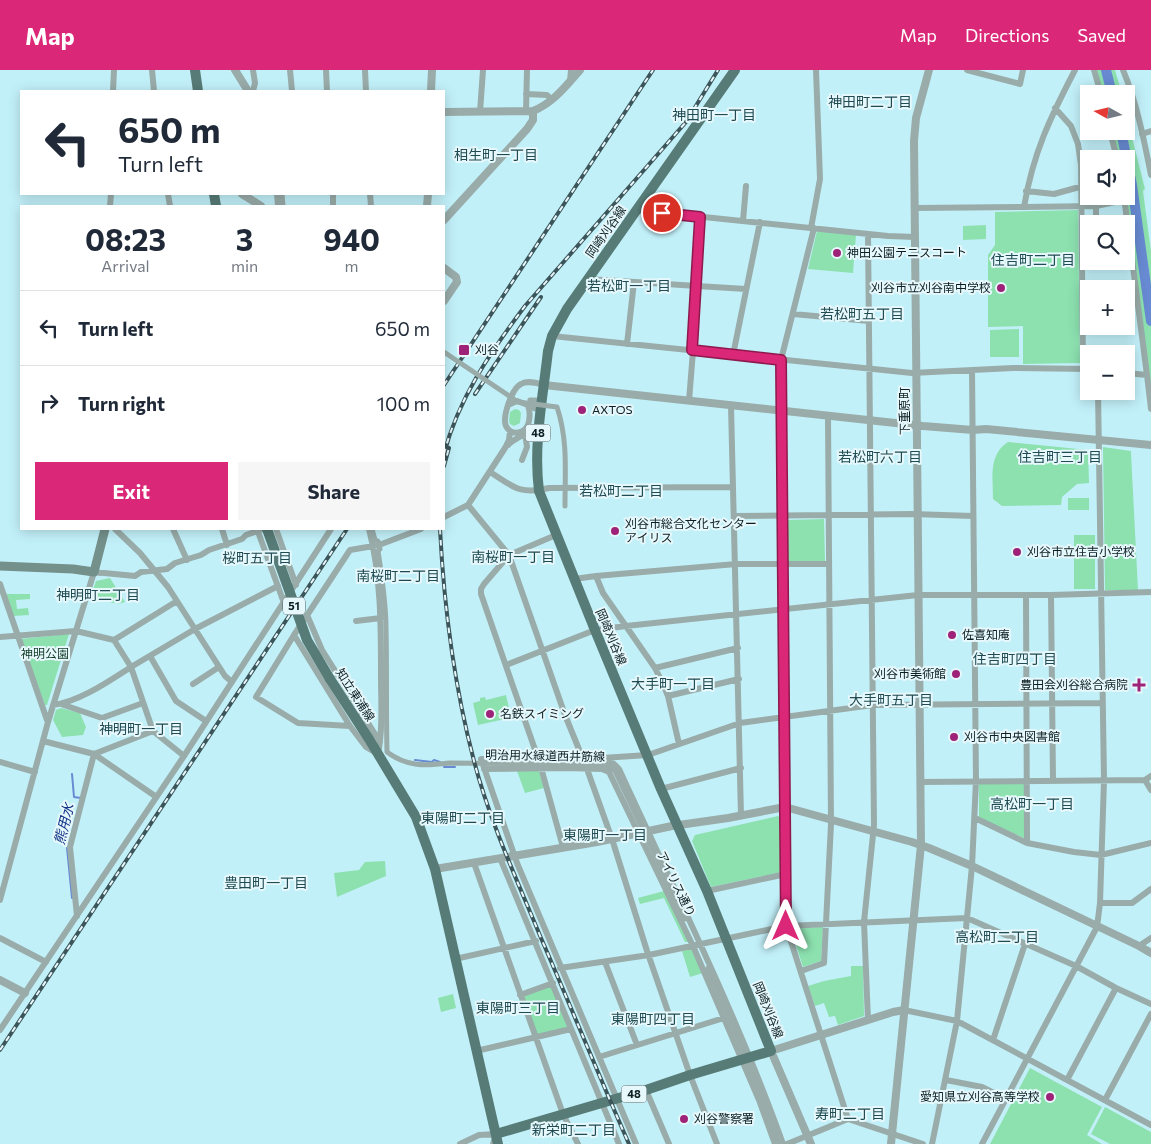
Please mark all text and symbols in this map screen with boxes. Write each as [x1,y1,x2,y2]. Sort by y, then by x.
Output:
text: Map [25,21,75,50]
text: Map [900,24,937,46]
text: Directions [965,24,1049,46]
text: Saved [1077,24,1126,46]
north arrow [1080,85,1135,140]
map controls [1080,85,1135,400]
district label: 神田町二丁目 [828,93,912,110]
district label: 神田町一丁目 [672,106,756,123]
text: 650 m [118,107,220,150]
icon: left [35,110,100,175]
district label: 相生町一丁目 [454,146,538,163]
text: Turn left [118,150,203,177]
button: sound [1080,150,1135,205]
pin [641,192,683,234]
icon: arrive [648,199,676,227]
street label: 岡崎刈谷線 [582,203,628,260]
button: search [1080,215,1135,270]
text: 08:23 [85,220,166,257]
text: 3 [236,220,253,257]
text: 940 [323,220,380,257]
place label: 神田公園テニスコート [847,245,967,259]
marker: 神田公園テニスコート [831,247,843,259]
district label: 住吉町二丁目 [991,251,1075,268]
text: Arrival [101,256,150,275]
text: min [231,256,258,275]
text: m [345,256,359,275]
district label: 若松町一丁目 [587,277,671,294]
place label: 刈谷市立刈谷南中学校 [871,280,991,294]
button: + [1080,280,1135,335]
marker: 刈谷市立刈谷南中学校 [995,282,1007,294]
district label: 若松町五丁目 [820,305,904,322]
icon: left [35,314,63,342]
text: Turn left [78,317,153,340]
text: 650 m [375,317,430,340]
place label: 刈谷 [475,342,499,356]
marker: 刈谷 [457,343,471,357]
button: − [1080,345,1135,400]
street label: 下重原町 [897,387,911,435]
icon: right [35,389,63,417]
text: Turn right [78,392,165,415]
text: 100 m [377,392,430,415]
place label: AXTOS [592,402,633,416]
marker: AXTOS [576,404,588,416]
road number: 48 [526,424,550,442]
district label: 若松町六丁目 [838,448,922,465]
district label: 住吉町三丁目 [1018,448,1102,465]
button: Exit [35,462,228,520]
button: Share [238,462,430,520]
district label: 若松町二丁目 [579,482,663,499]
place label: 刈谷市総合文化センター アイリス [625,516,757,544]
marker: 刈谷市総合文化センター アイリス [609,525,621,537]
place label: 刈谷市立住吉小学校 [1027,544,1135,558]
marker: 刈谷市立住吉小学校 [1011,546,1023,558]
district label: 南桜町一丁目 [471,548,555,565]
district label: 桜町五丁目 [222,549,292,566]
district label: 南桜町二丁目 [356,567,440,584]
district label: 神明町二丁目 [56,586,140,603]
road number: 51 [283,598,305,614]
street label: 岡崎刈谷線 [594,606,630,667]
place label: 佐喜知庵 [962,627,1010,641]
marker: 佐喜知庵 [946,629,958,641]
park label: 神明公園 [21,646,69,660]
district label: 住吉町四丁目 [973,650,1057,667]
street label: 知立東浦線 [334,665,378,723]
place label: 刈谷市美術館 [874,666,946,680]
marker: 刈谷市美術館 [950,668,962,680]
district label: 大手町一丁目 [631,675,715,692]
place label: 豊田会刈谷総合病院 [1020,677,1128,691]
marker: 豊田会刈谷総合病院 [1132,678,1146,692]
district label: 大手町五丁目 [849,691,933,708]
place label: 名鉄スイミング [500,706,584,720]
marker: 名鉄スイミング [484,708,496,720]
district label: 神明町一丁目 [99,720,183,737]
place label: 刈谷市中央図書館 [964,729,1060,743]
marker: 刈谷市中央図書館 [948,731,960,743]
street label: 明治用水緑道西井筋線 [485,747,605,763]
district label: 高松町一丁目 [990,795,1074,812]
water label: 熊用水 [50,800,77,846]
district label: 東陽町二丁目 [421,809,505,826]
district label: 東陽町一丁目 [563,826,647,843]
street label: アイリス通り [655,848,699,919]
district label: 豊田町一丁目 [224,874,308,891]
position arrow [759,899,811,951]
district label: 高松町二丁目 [955,928,1039,945]
street label: 岡崎刈谷線 [751,979,787,1040]
district label: 東陽町三丁目 [476,999,560,1016]
district label: 東陽町四丁目 [611,1010,695,1027]
road number: 48 [622,1086,646,1102]
place label: 愛知県立刈谷高等学校 [920,1089,1040,1103]
marker: 愛知県立刈谷高等学校 [1044,1091,1056,1103]
district label: 寿町二丁目 [815,1105,885,1122]
place label: 刈谷警察署 [694,1111,754,1125]
marker: 刈谷警察署 [678,1113,690,1125]
district label: 新栄町二丁目 [532,1121,616,1138]

